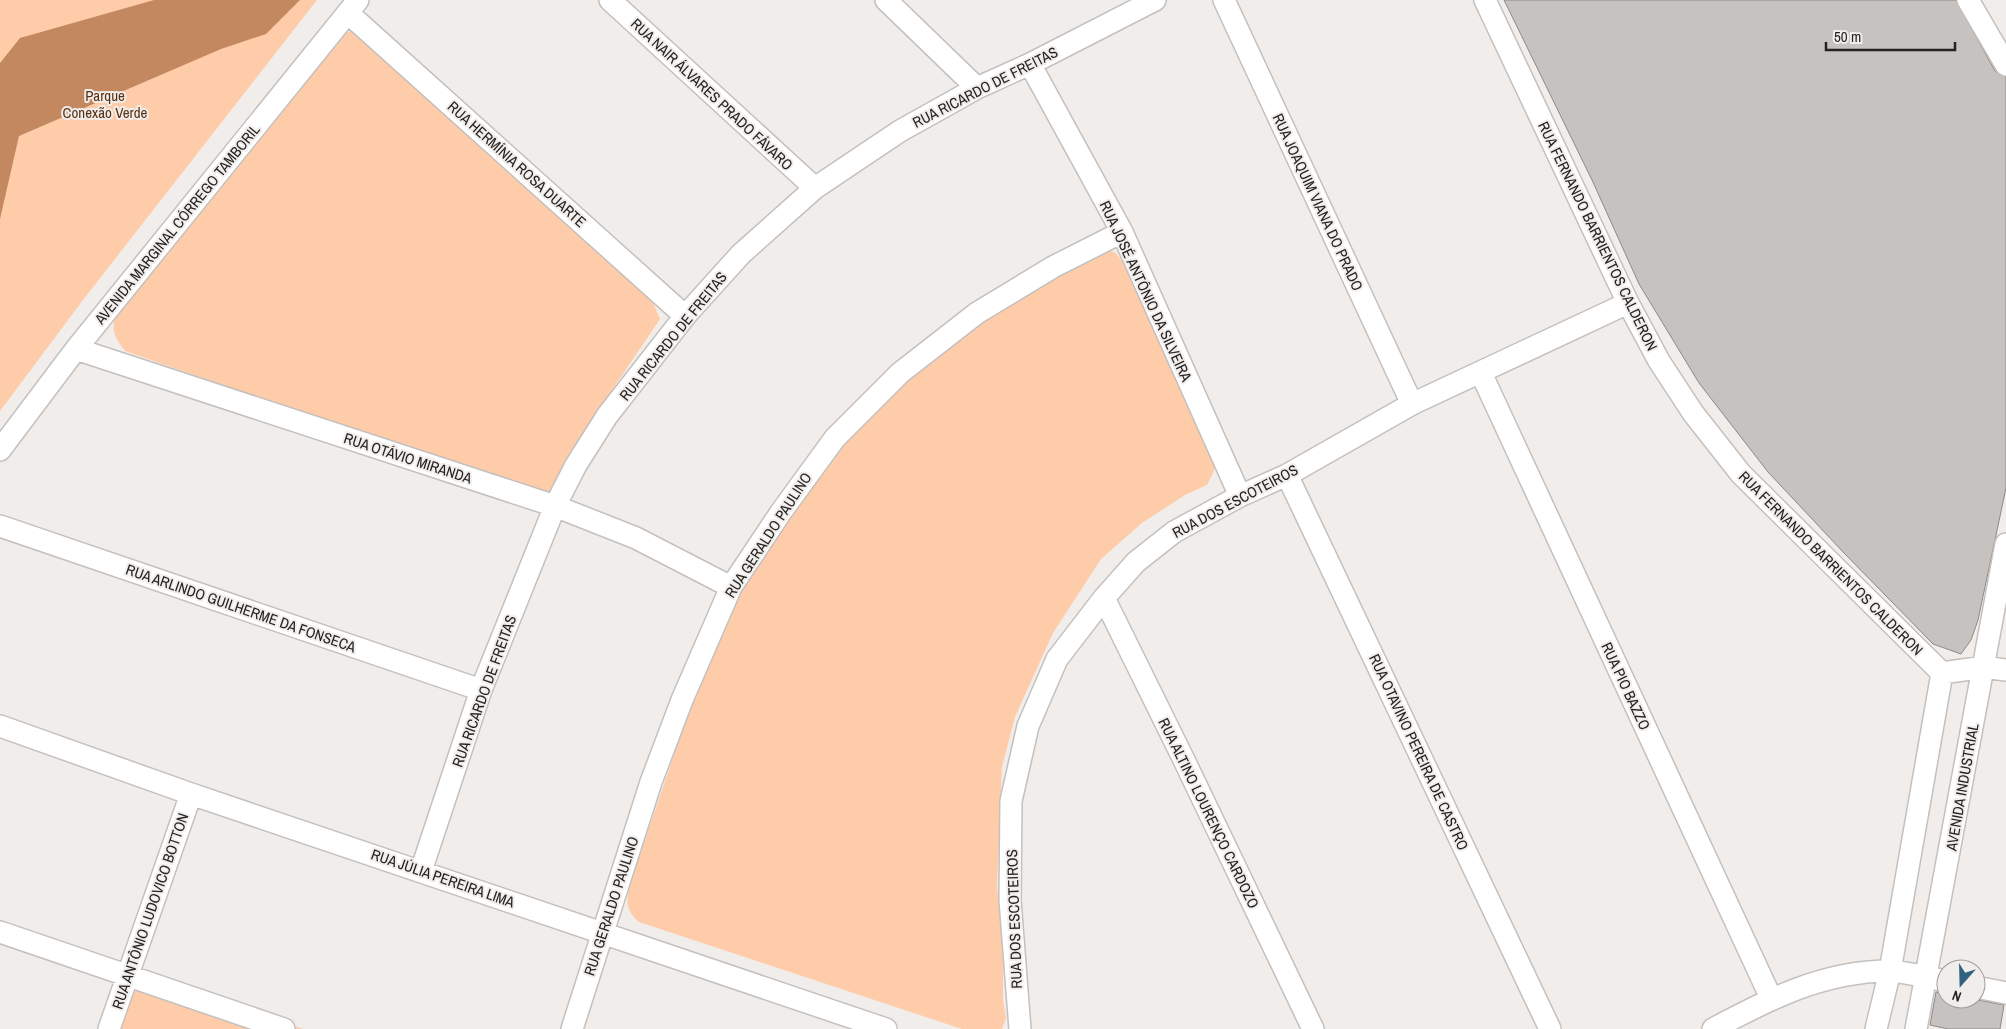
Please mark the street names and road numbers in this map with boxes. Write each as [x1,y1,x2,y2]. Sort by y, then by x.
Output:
street label: RUA NAIR ÁLVARES PRADO FÁVARO [626,13,798,175]
street label: RUA RICARDO DE FREITAS [909,41,1061,133]
street label: RUA HERMÍNIA ROSA DUARTE [443,96,591,232]
street label: RUA JOAQUIM VIANA DO PRADO [1268,110,1368,294]
street label: RUA FERNANDO BARRIENTOS CALDERON [1533,118,1663,354]
street label: AVENIDA MARGINAL CÓRREGO TAMBORIL [89,119,264,329]
street label: RUA JOSÉ ANTÔNIO DA SILVEIRA [1095,197,1198,385]
street label: RUA RICARDO DE FREITAS [614,267,732,405]
street label: RUA OTÁVIO MIRANDA [341,427,475,489]
street label: RUA DOS ESCOTEIROS [1169,459,1301,543]
street label: RUA FERNANDO BARRIENTOS CALDERON [1734,466,1928,660]
street label: RUA GERALDO PAULINO [720,468,816,602]
street label: RUA ARLINDO GUILHERME DA FONSECA [123,559,360,658]
street label: RUA RICARDO DE FREITAS [447,612,521,770]
street label: RUA PIO BAZZO [1597,639,1655,733]
street label: RUA OTAVINO PEREIRA DE CASTRO [1364,650,1474,854]
street label: RUA ALTINO LOURENÇO CARDOZO [1154,714,1264,912]
street label: AVENIDA INDUSTRIAL [1940,722,1984,853]
street label: RUA ANTÔNIO LUDOVICO BOTTON [107,810,193,1012]
street label: RUA GERALDO PAULINO [579,834,643,978]
street label: RUA JÚLIA PEREIRA LIMA [368,844,518,913]
street label: RUA DOS ESCOTEIROS [1001,849,1027,989]

